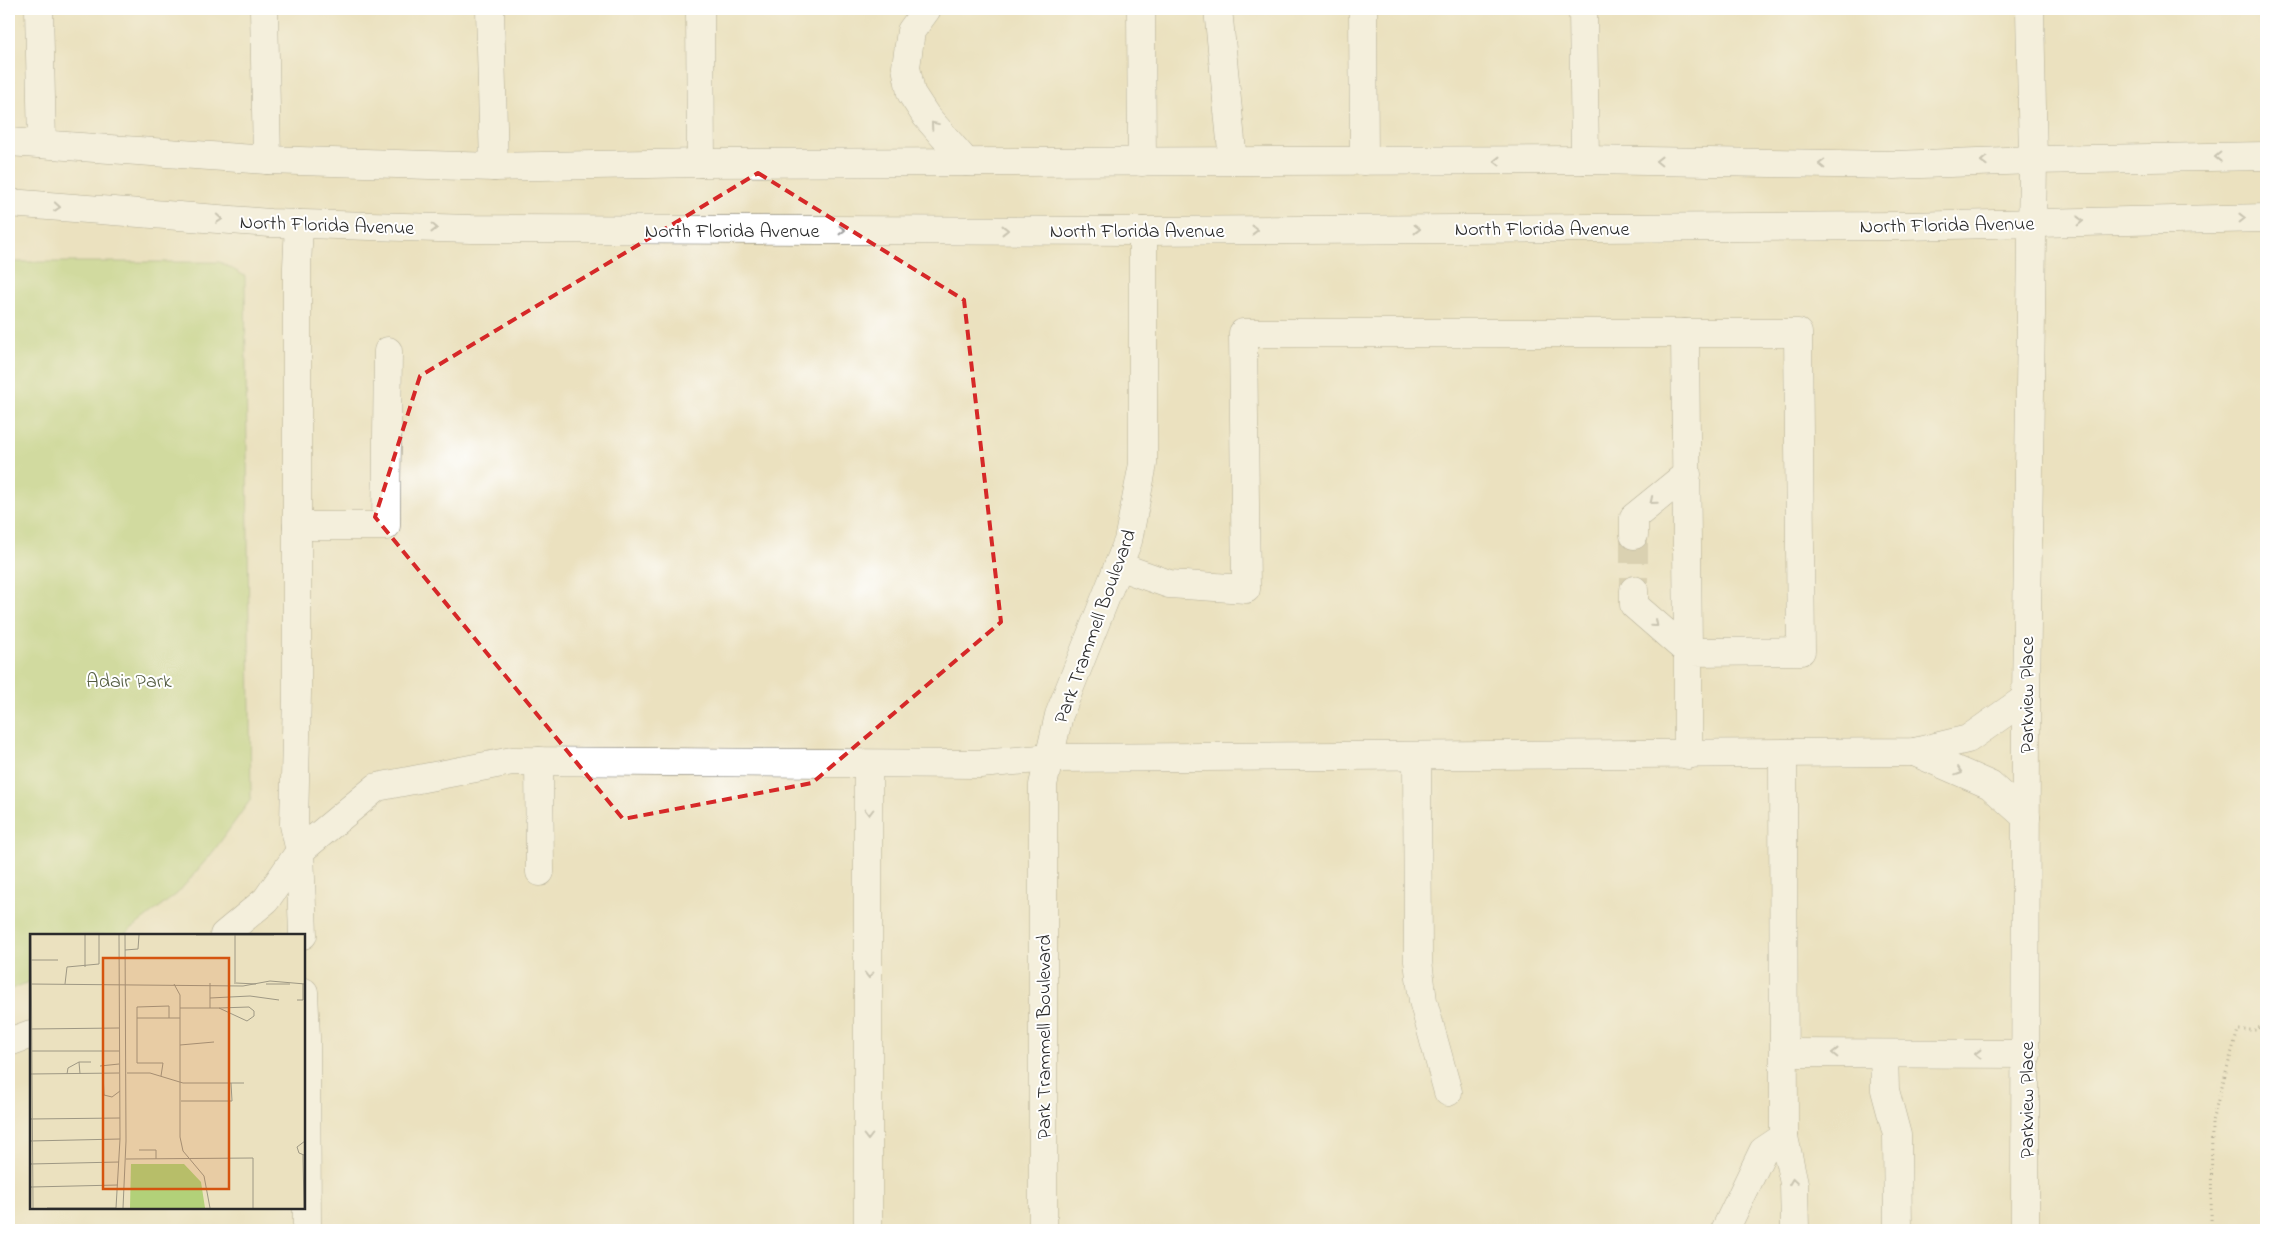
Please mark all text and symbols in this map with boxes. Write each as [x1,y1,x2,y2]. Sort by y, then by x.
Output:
one-way arrow [931,122,940,131]
one-way arrow [2213,152,2221,162]
one-way arrow [1492,155,1500,166]
one-way arrow [1655,156,1662,166]
one-way arrow [1980,156,1988,167]
one-way arrow [1817,159,1825,169]
one-way arrow [54,201,62,212]
street label: North Florida Avenue [239,209,415,244]
street label: North Florida Avenue [1859,210,2035,243]
one-way arrow [2238,213,2246,223]
one-way arrow [216,214,224,225]
street label: North Florida Avenue [1455,216,1629,245]
one-way arrow [2076,216,2084,226]
street label: North Florida Avenue [645,218,819,247]
street label: North Florida Avenue [1050,218,1224,247]
one-way arrow [430,223,438,233]
one-way arrow [1414,224,1422,234]
one-way arrow [839,225,847,235]
one-way arrow [1002,225,1009,235]
one-way arrow [1252,225,1259,235]
one-way arrow [1650,495,1659,503]
street label: Park Trammell Boulevard [1048,526,1145,728]
one-way arrow [1650,618,1659,627]
street label: Parkview Place [2014,637,2043,753]
park label: Adair Park [86,668,172,697]
one-way arrow [1954,766,1962,776]
one-way arrow [864,809,874,817]
inset map [30,934,305,1209]
street label: Park Trammell Boulevard [1031,935,1060,1139]
one-way arrow [864,972,874,979]
street label: Parkview Place [2014,1042,2043,1158]
one-way arrow [1831,1048,1838,1058]
one-way arrow [1974,1049,1982,1059]
one-way arrow [863,1134,873,1142]
one-way arrow [1788,1177,1799,1185]

